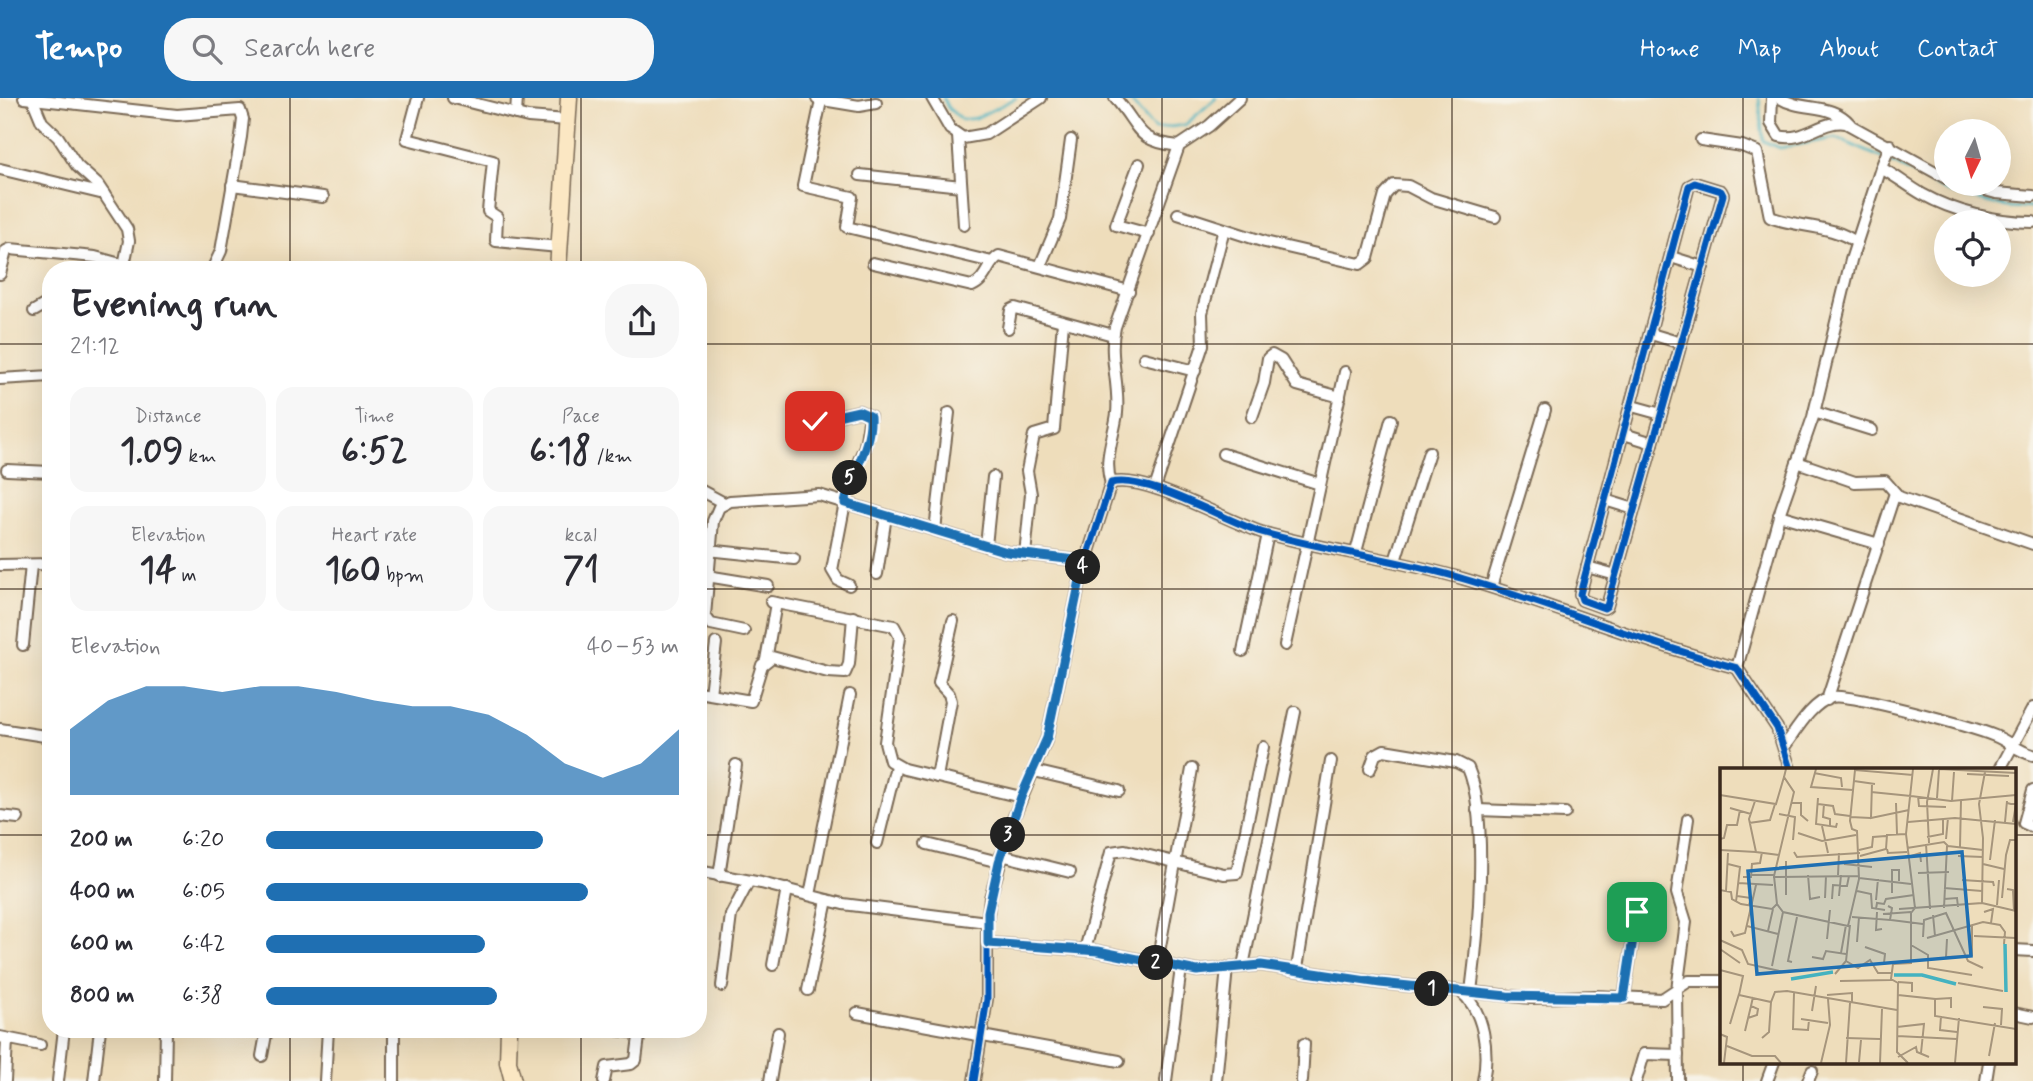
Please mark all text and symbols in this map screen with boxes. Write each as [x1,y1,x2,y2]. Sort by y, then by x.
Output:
search box [164,18,654,81]
text: Tempo [35,27,122,71]
icon: search [188,30,226,68]
text: Search here [244,32,375,66]
text: Home [1640,34,1700,65]
text: Map [1738,34,1782,65]
text: About [1820,34,1879,65]
text: Contact [1917,34,1998,65]
north arrow [1934,119,2011,196]
map controls [1934,119,2011,287]
button: locate [1934,210,2011,287]
text: Evening run [70,281,277,330]
button: share [605,284,679,358]
text: 21:12 [70,332,120,362]
pin [785,391,845,451]
icon: check [796,402,834,440]
text: Distance [135,404,202,429]
text: Time [355,404,394,429]
text: Pace [562,404,600,429]
text: 1.09 [120,429,183,475]
text: 6:52 [341,429,408,475]
text: 6:18 [529,429,591,475]
text: km [183,444,216,469]
text: /km [591,444,632,469]
pin: 5 [832,460,868,496]
text: 5 [844,465,855,490]
text: Elevation [131,523,206,548]
text: Heart rate [332,523,417,548]
text: kcal [565,523,597,548]
text: 14 [140,548,176,594]
text: 160 [325,548,381,594]
text: 71 [563,548,599,594]
pin: 4 [1066,550,1100,584]
text: 4 [1077,554,1088,579]
text: m [176,563,197,588]
text: bpm [381,563,424,588]
text: Elevation [70,632,161,662]
text: 40–53 m [587,632,679,662]
inset map [1720,768,2016,1063]
pin: 3 [990,818,1026,852]
text: 3 [1003,822,1012,847]
text: 200 m [70,825,133,855]
text: 6:20 [182,825,224,855]
text: 400 m [70,877,135,907]
text: 6:05 [182,877,225,907]
pin [1607,882,1667,942]
icon: arrive [1618,893,1656,931]
text: 600 m [70,929,133,959]
text: 6:42 [182,929,225,959]
pin: 2 [1138,946,1174,980]
text: 2 [1151,950,1160,975]
pin: 1 [1414,972,1450,1006]
text: 1 [1427,976,1436,1001]
text: 800 m [70,981,134,1011]
text: 6:38 [182,981,223,1011]

